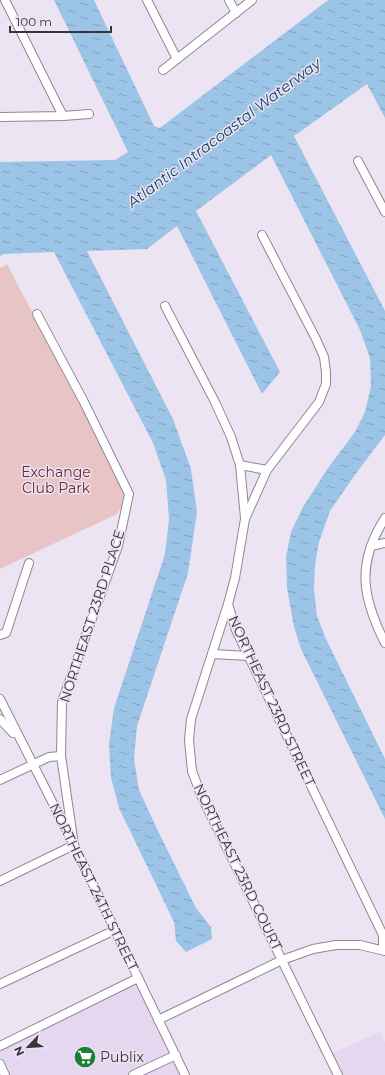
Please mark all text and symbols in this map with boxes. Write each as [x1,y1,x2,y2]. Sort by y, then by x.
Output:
scale bar [10,8,111,34]
text: 100 m [16,14,52,29]
water label: Atlantic Intracoastal Waterway [122,53,325,212]
park label: Exchange Club Park [21,463,91,497]
street label: NORTHEAST 23RD PLACE [56,527,128,705]
street label: NORTHEAST 23RD STREET [224,613,320,789]
street label: NORTHEAST 23RD COURT [190,781,286,953]
street label: NORTHEAST 24TH STREET [45,800,143,974]
north arrow [8,1027,48,1067]
text: N [11,1044,27,1058]
supermarket icon: Publix [72,1044,98,1070]
place label: Publix [100,1048,144,1066]

